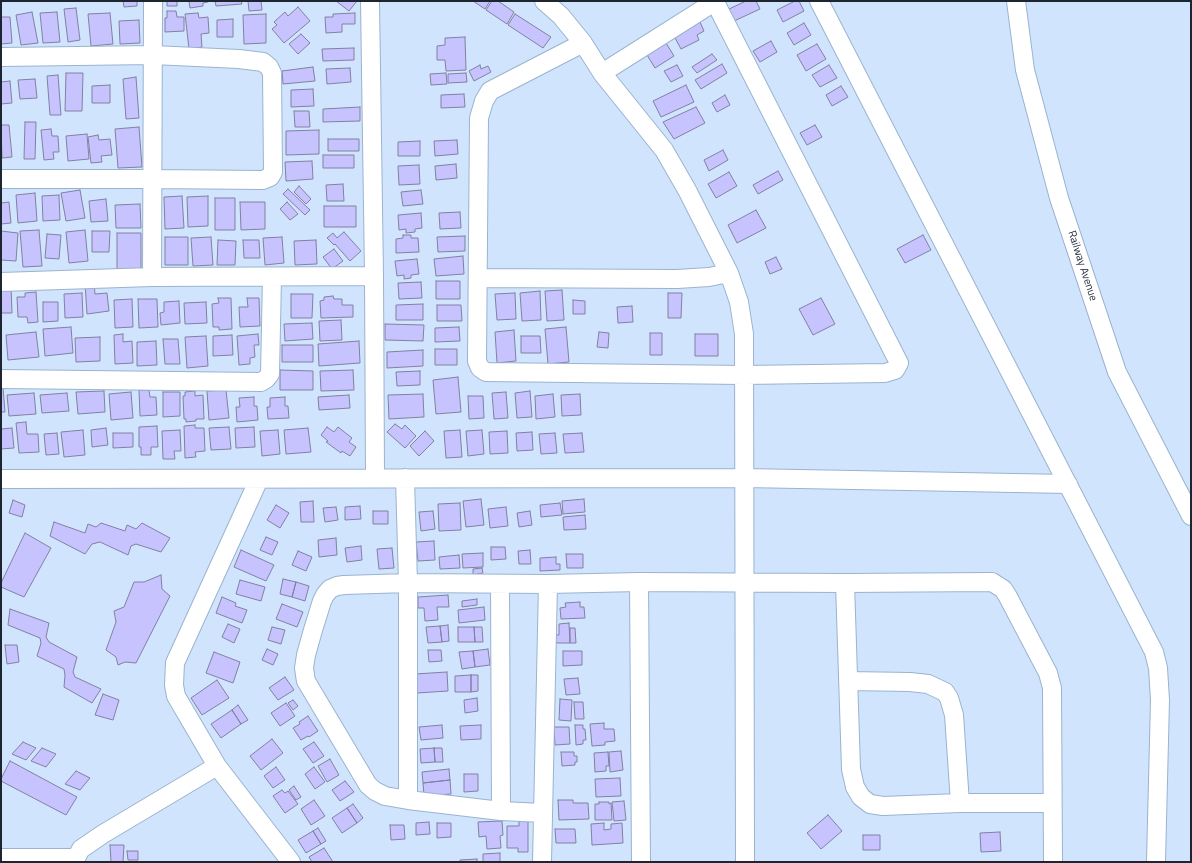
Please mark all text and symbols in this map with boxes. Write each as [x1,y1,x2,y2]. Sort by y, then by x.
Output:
street label: Railway Avenue [1064,229,1100,303]

